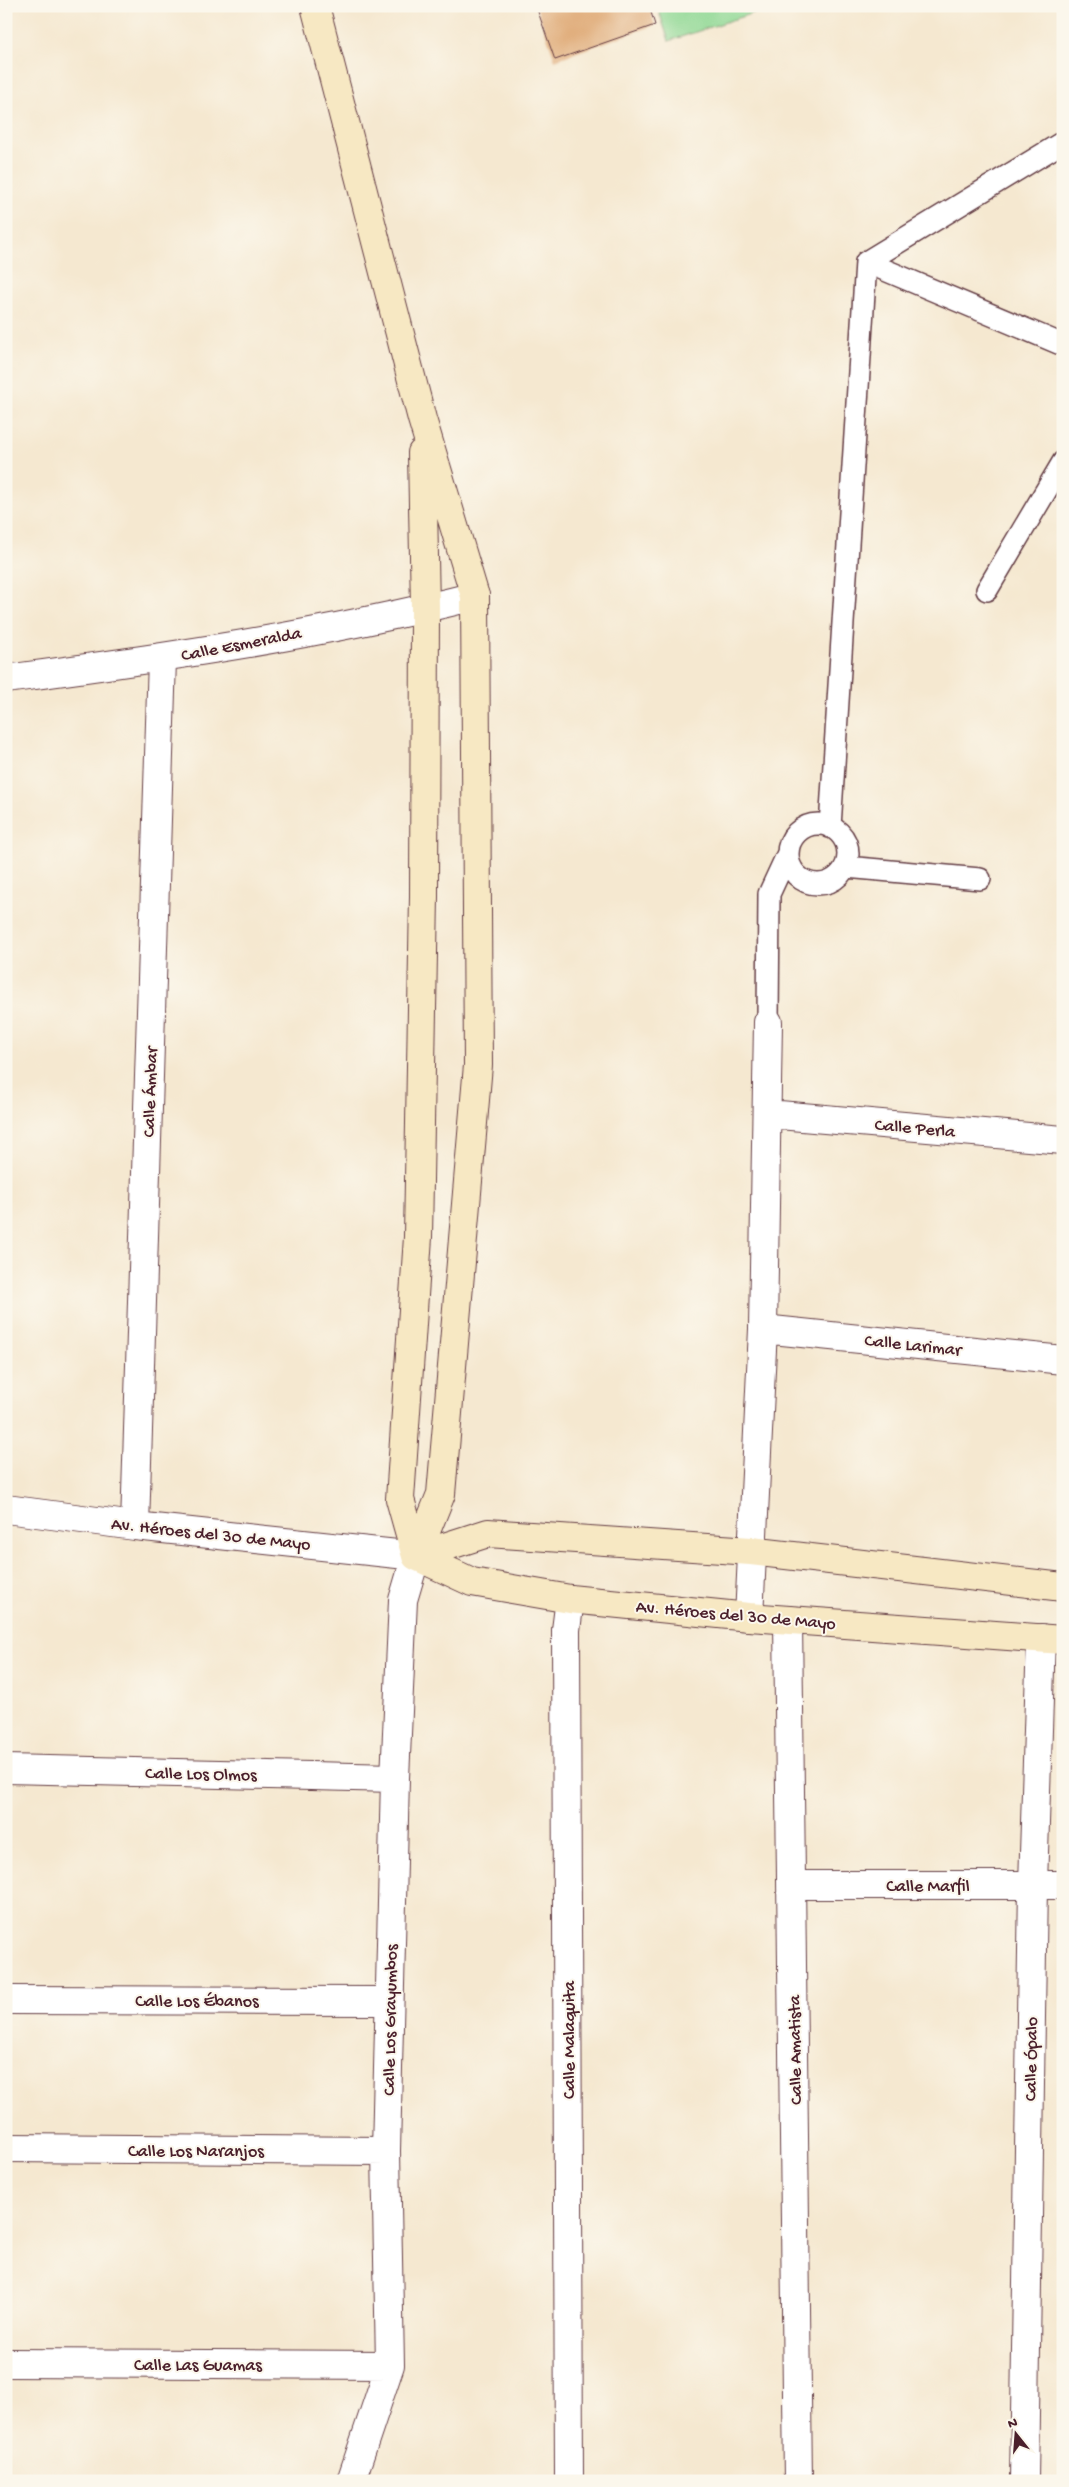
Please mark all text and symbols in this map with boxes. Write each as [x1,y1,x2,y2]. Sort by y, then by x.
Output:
street label: Calle Esmeralda [180,623,304,667]
street label: Calle Ámbar [138,1045,164,1138]
street label: Calle Perla [874,1116,957,1144]
street label: Calle Larimar [863,1331,964,1362]
street label: Av. Héroes del 30 de Mayo [110,1515,312,1556]
street label: Av. Héroes del 30 de Mayo [635,1597,837,1636]
street label: Calle Los Olmos [145,1764,258,1787]
street label: Calle Marfil [886,1877,970,1898]
street label: Calle Los Grayumbos [380,1943,403,2096]
street label: Calle Malaquita [560,1980,581,2099]
street label: Calle Los Ébanos [135,1992,260,2013]
street label: Calle Amatista [785,1994,808,2105]
street label: Calle Ópalo [1021,2017,1044,2101]
street label: Calle Los Naranjos [128,2142,265,2163]
street label: Calle Las Guamas [134,2356,263,2377]
north arrow [992,2410,1042,2460]
text: N [1006,2414,1020,2433]

